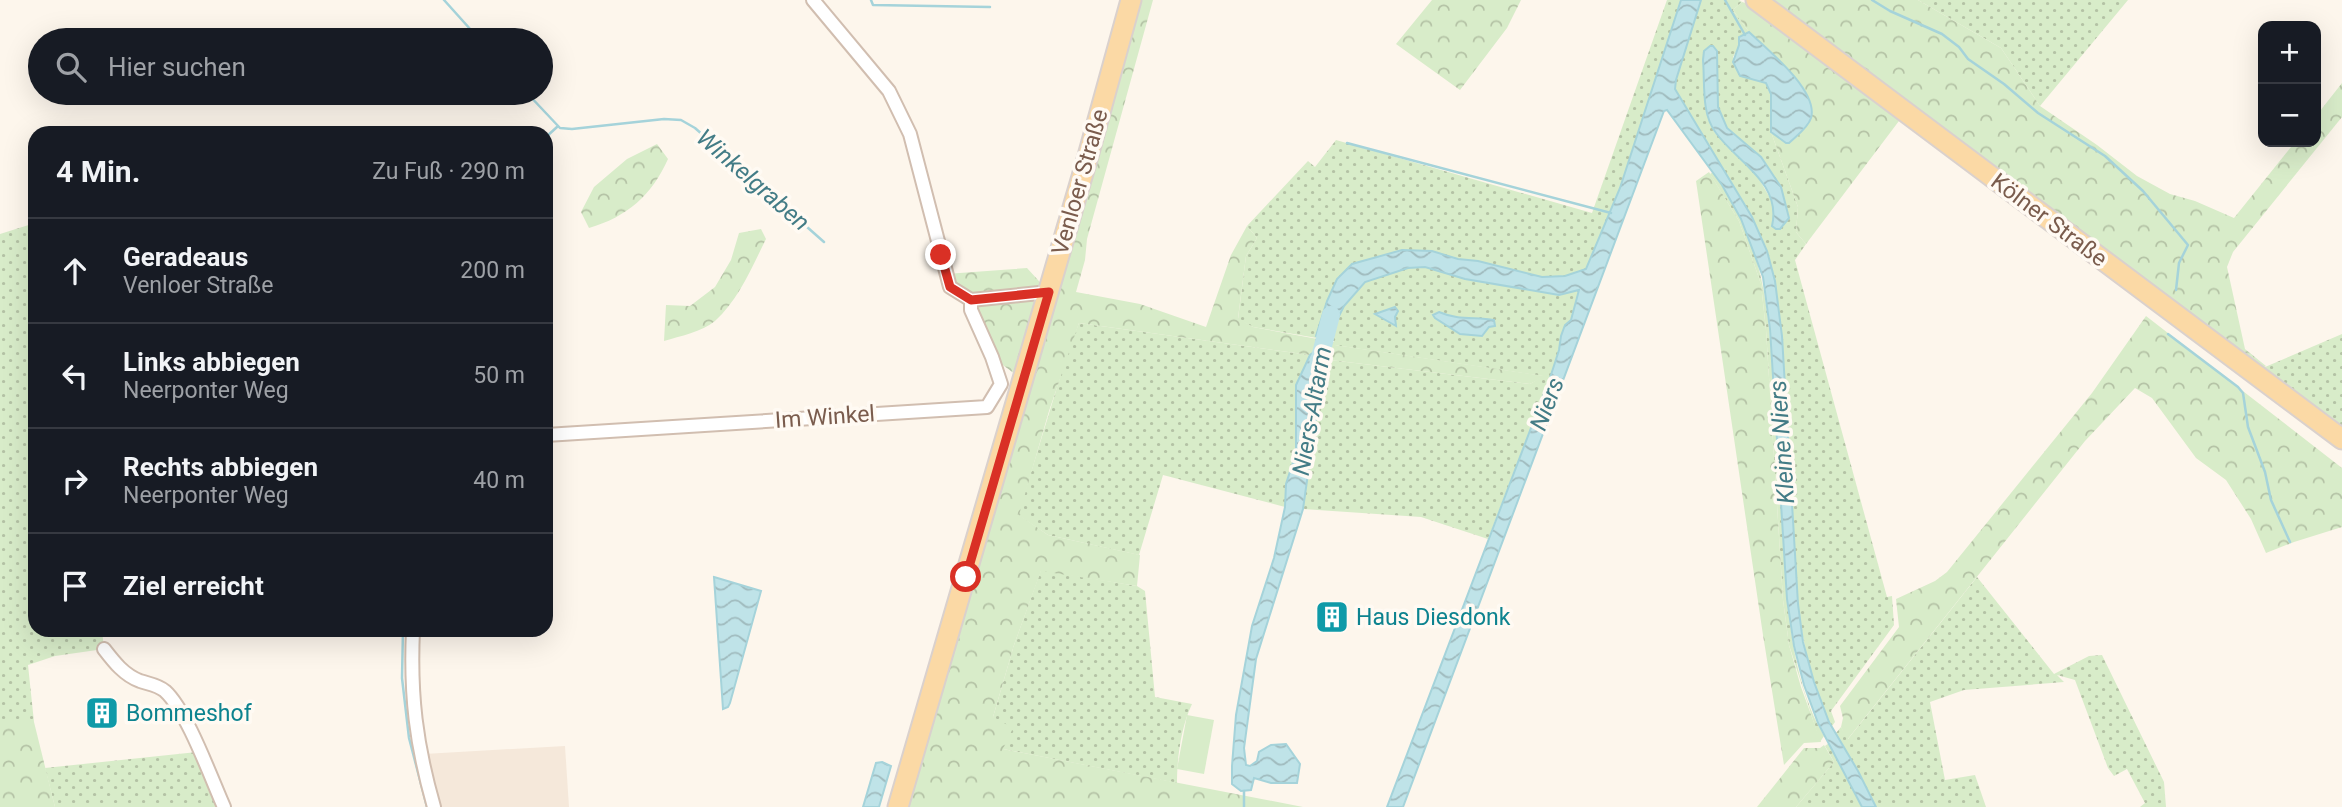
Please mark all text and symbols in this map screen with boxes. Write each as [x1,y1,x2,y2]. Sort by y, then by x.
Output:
map controls [2258,21,2321,147]
button: + [2258,21,2321,84]
search box [28,28,553,105]
icon: search [52,48,90,86]
text: Hier suchen [108,52,246,82]
button: − [2258,84,2321,147]
street label: Venloer Straße [1046,106,1114,258]
water label: Winkelgraben [691,123,815,237]
text: 4 Min. [56,154,140,189]
text: Zu Fuß · 290 m [372,158,525,185]
street label: Kölner Straße [1986,168,2112,272]
route end [925,239,956,270]
text: Geradeaus [123,242,248,272]
icon: ahead [56,252,94,290]
text: 200 m [460,257,525,284]
text: Venloer Straße [123,272,273,299]
water label: Niers-Altarm [1287,344,1337,478]
text: Links abbiegen [123,347,300,377]
icon: left [56,357,94,395]
text: 50 m [473,362,525,389]
water label: Niers [1524,374,1570,434]
text: Neerponter Weg [123,377,289,404]
water label: Kleine Niers [1764,379,1800,505]
street label: Im Winkel [774,400,876,434]
text: Rechts abbiegen [123,452,318,482]
icon: right [56,462,94,500]
text: 40 m [473,467,525,494]
text: Neerponter Weg [123,482,289,509]
route start [950,561,981,592]
icon: arrive [56,567,94,605]
text: Ziel erreicht [123,571,264,601]
building icon: Haus Diesdonk [1313,598,1351,636]
place label: Haus Diesdonk [1356,604,1511,631]
building icon: Bommeshof [83,694,121,732]
place label: Bommeshof [126,700,253,727]

